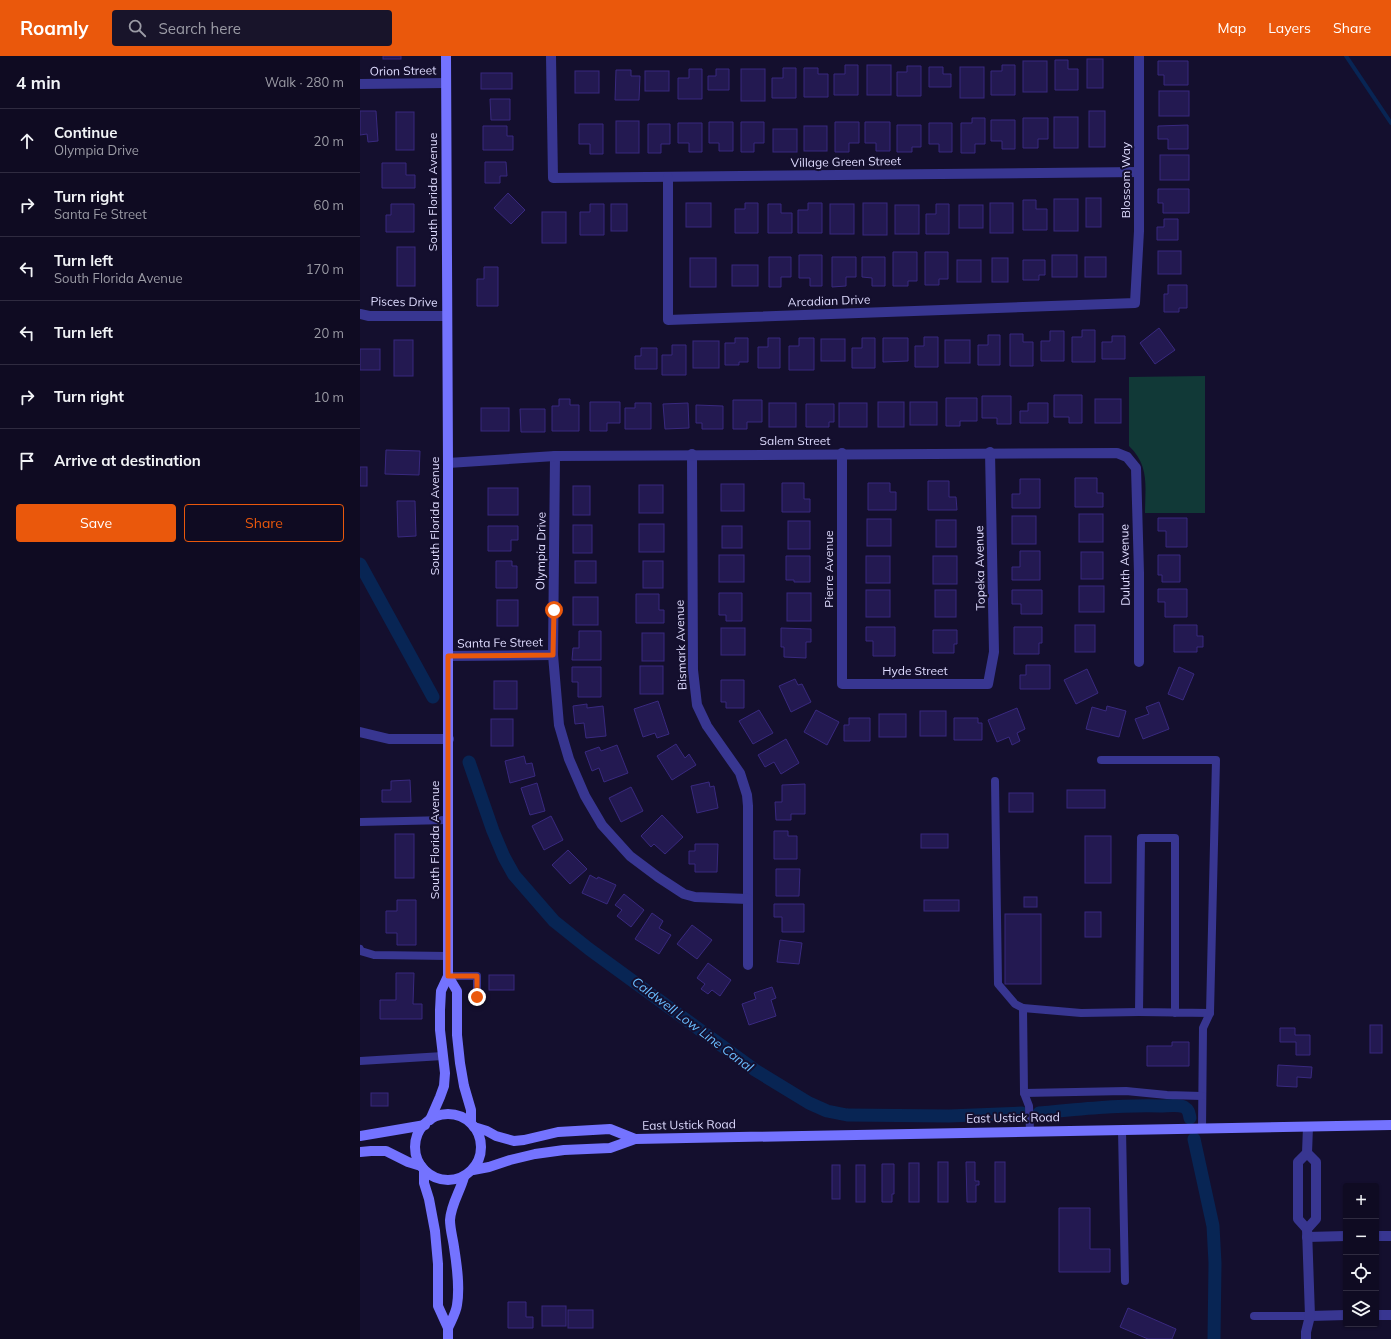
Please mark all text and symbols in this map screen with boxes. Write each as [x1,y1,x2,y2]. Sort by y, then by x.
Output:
search box [112,10,392,46]
text: Roamly [20,16,88,40]
icon: search [126,17,148,39]
text: Search here [158,19,241,38]
text: Map [1217,19,1246,37]
text: Layers [1268,19,1311,37]
text: Share [1333,19,1371,37]
street label: Orion Street [370,62,436,79]
text: 4 min [16,72,61,93]
text: Walk · 280 m [265,74,344,90]
text: Continue [54,123,117,142]
icon: ahead [16,130,38,152]
text: 20 m [314,133,344,149]
street label: South Florida Avenue [425,133,440,251]
street label: Blossom Way [1118,141,1133,218]
text: Olympia Drive [54,142,139,158]
street label: Village Green Street [791,153,901,170]
text: Turn right [54,187,124,206]
icon: right [16,194,38,216]
text: 60 m [314,197,344,213]
text: Santa Fe Street [54,206,147,222]
text: Turn left [54,251,113,270]
icon: left [16,258,38,280]
text: 170 m [306,261,344,277]
text: South Florida Avenue [54,270,183,286]
street label: Arcadian Drive [787,292,871,309]
street label: Pisces Drive [370,293,438,310]
icon: left [16,322,38,344]
text: Turn left [54,323,113,342]
text: 20 m [314,325,344,341]
icon: right [16,386,38,408]
text: Turn right [54,387,124,406]
text: 10 m [314,389,344,405]
street label: Salem Street [760,433,830,448]
icon: arrive [16,450,38,472]
text: Arrive at destination [54,451,201,470]
street label: South Florida Avenue [427,457,442,575]
button: Save [16,504,176,542]
button: Share [184,504,344,542]
street label: Olympia Drive [532,512,549,590]
street label: Duluth Avenue [1116,524,1133,606]
street label: Topeka Avenue [971,525,988,611]
street label: Pierre Avenue [821,530,836,608]
street label: Bismark Avenue [671,600,690,690]
route start [545,601,563,619]
street label: Santa Fe Street [457,634,543,651]
street label: Hyde Street [882,663,948,678]
street label: South Florida Avenue [427,781,442,899]
water label: Caldwell Low Line Canal [629,973,757,1075]
route end [468,988,486,1006]
street label: East Ustick Road [966,1109,1060,1126]
street label: East Ustick Road [642,1116,736,1133]
map controls [1343,1183,1379,1327]
button: + [1343,1183,1379,1219]
button: − [1343,1219,1379,1255]
button: locate [1343,1255,1379,1291]
button: layers [1343,1291,1379,1327]

